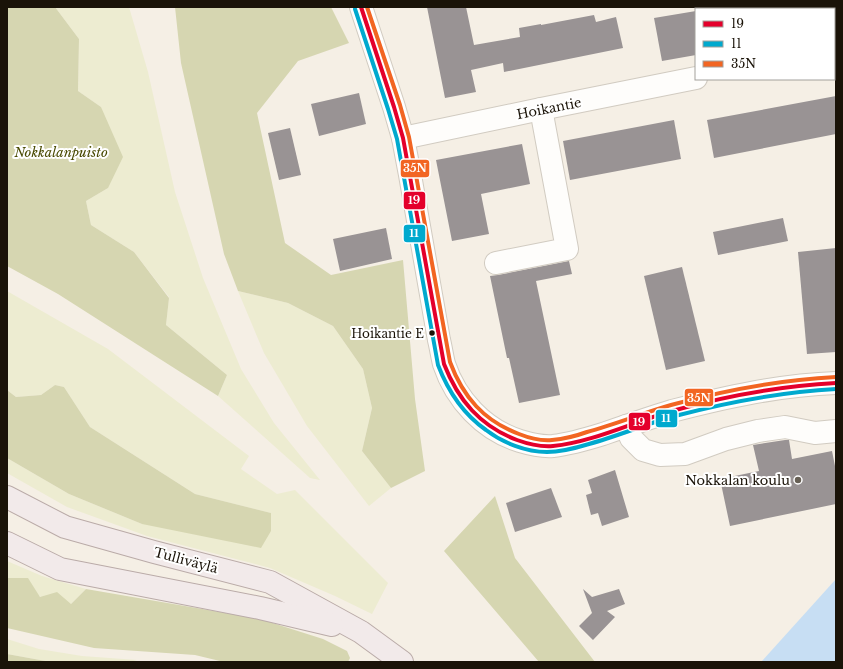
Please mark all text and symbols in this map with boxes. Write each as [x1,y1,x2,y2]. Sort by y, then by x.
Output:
legend [695,8,835,80]
text: 19 [731,16,744,31]
text: 11 [731,36,742,51]
text: 35N [731,56,756,71]
street label: Hoikantie [515,94,583,123]
park label: Nokkalanpuisto [13,144,108,161]
line badge: 35N [400,159,430,178]
text: 35N [403,161,428,175]
line badge: 19 [403,191,426,210]
text: 19 [408,193,420,207]
line badge: 11 [403,224,426,243]
text: 11 [409,226,419,240]
place label: Hoikantie E [351,326,424,341]
marker: Hoikantie E [427,328,437,338]
line badge: 35N [684,388,714,407]
text: 35N [687,391,712,405]
line badge: 11 [655,409,678,428]
text: 11 [661,411,671,425]
line badge: 19 [628,412,651,431]
text: 19 [633,415,645,429]
place label: Nokkalan koulu [685,472,790,489]
marker: Nokkalan koulu [793,475,803,485]
street label: Tulliväylä [152,544,221,577]

